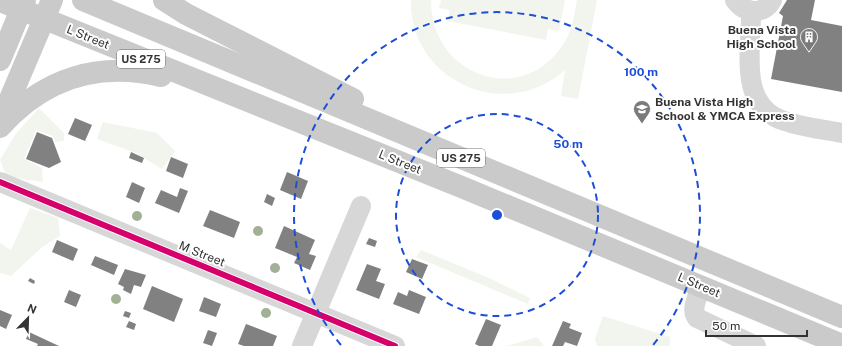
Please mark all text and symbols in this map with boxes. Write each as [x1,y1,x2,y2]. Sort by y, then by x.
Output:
street label: L Street [65,22,112,52]
place label: Buena Vista High School [727,23,796,51]
building icon: Buena Vista High School [799,27,819,52]
road number: US 275 [117,50,165,68]
text: 100 m [624,65,658,79]
place label: Buena Vista High School & YMCA Express [655,95,795,123]
school or university icon: Buena Vista High School & YMCA Express [632,99,652,124]
text: 50 m [553,137,583,151]
street label: L Street [377,147,424,177]
road number: US 275 [437,149,485,167]
centre of rings [490,208,504,222]
street label: M Street [177,238,227,270]
street label: L Street [676,270,723,300]
north arrow [8,298,48,338]
text: N [26,302,38,316]
scale bar [706,312,807,338]
text: 50 m [712,319,740,333]

